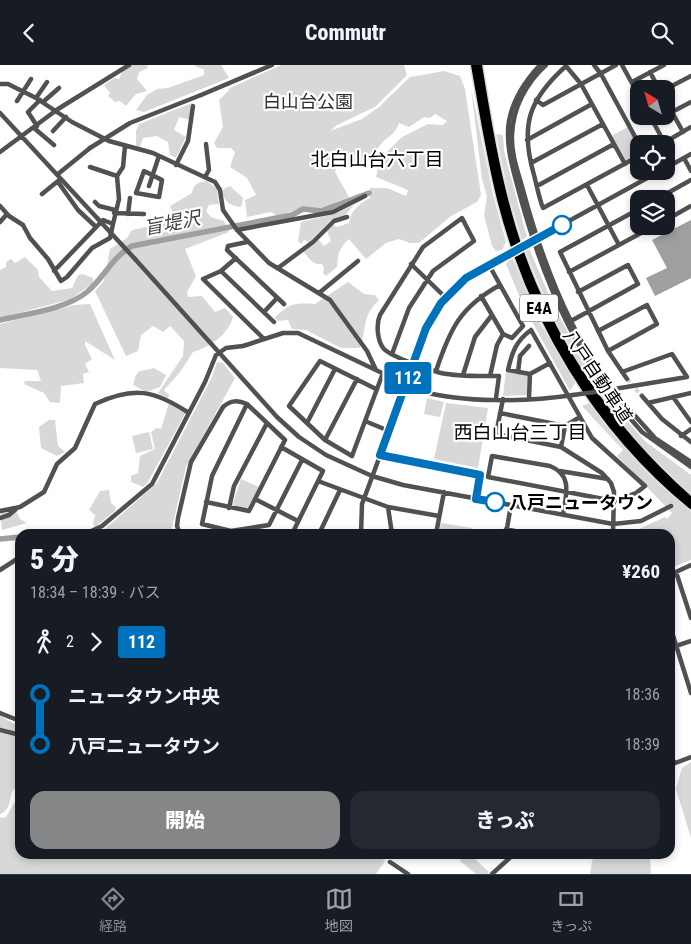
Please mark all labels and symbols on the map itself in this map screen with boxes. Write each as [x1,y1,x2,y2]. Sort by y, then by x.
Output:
north arrow [630,80,675,125]
park label: 白山台公園 [263,91,353,112]
district label: 北白山台六丁目 [310,148,444,171]
water label: 盲堤沢 [142,206,205,240]
unlabelled marker [552,215,572,235]
road number: E4A [520,295,558,321]
street label: 八戸自動車道 [559,325,637,427]
line badge: 112 [379,362,437,394]
district label: 西白山台三丁目 [453,421,587,444]
marker: 八戸ニュータウン [485,492,505,512]
place label: 八戸ニュータウン [509,492,653,513]

